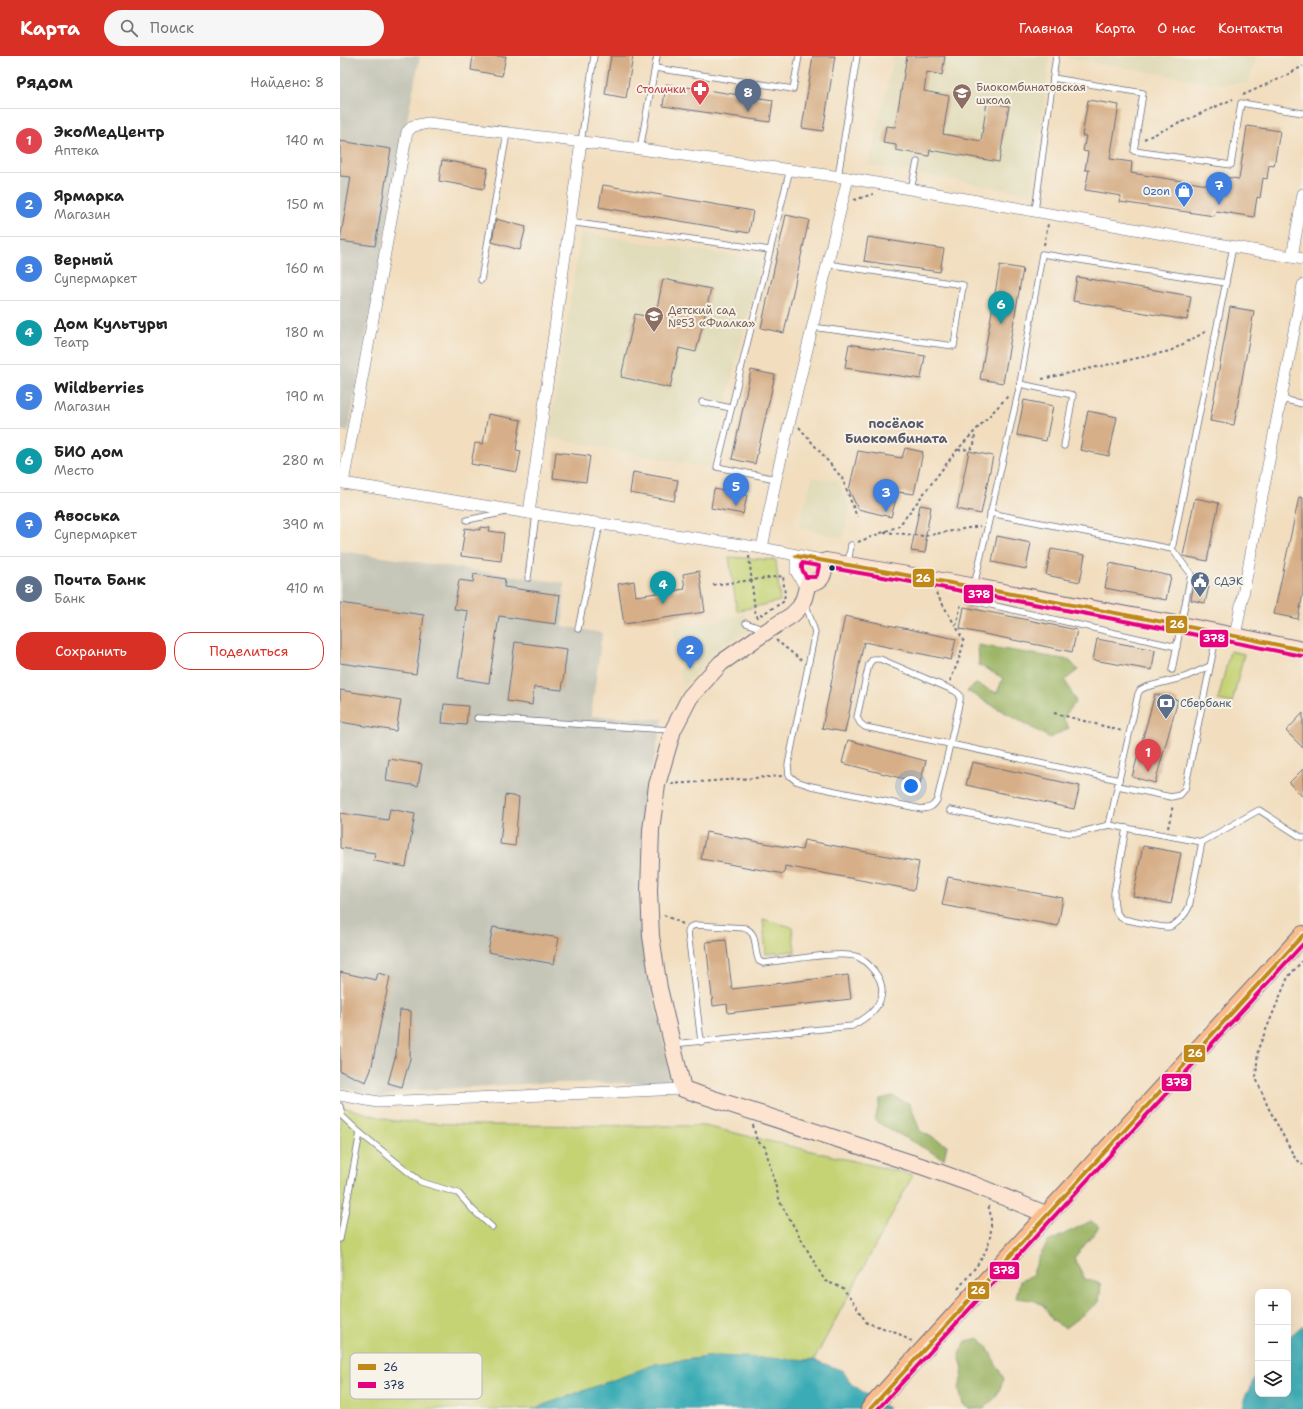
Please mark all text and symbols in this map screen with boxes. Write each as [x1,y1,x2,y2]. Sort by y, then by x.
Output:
search box [104,10,384,46]
text: Карта [20,16,80,41]
icon: search [118,17,140,39]
text: Поиск [150,18,194,38]
text: Главная [1019,19,1073,37]
text: Карта [1095,19,1135,37]
text: О нас [1157,19,1196,37]
text: Контакты [1218,19,1283,37]
text: Рядом [16,71,73,93]
text: Найдено: 8 [250,74,324,91]
pharmacy icon: Столички [689,78,711,106]
pin: 8 [735,79,761,112]
place label: Биокомбинатовская школа [976,80,1086,108]
place label: Столички [636,82,686,97]
school or university icon: Биокомбинатовская школа [951,82,973,110]
text: ЭкоМедЦентр [54,122,164,142]
text: 1 [26,132,32,149]
text: 140 m [285,132,324,149]
text: Аптека [54,142,99,159]
pin: 7 [1206,172,1232,205]
shop icon: Ozon [1173,180,1195,208]
place label: Ozon [1143,184,1170,199]
text: Ярмарка [54,186,124,206]
text: 2 [24,196,34,213]
text: 150 m [286,196,324,213]
text: Магазин [54,206,110,223]
text: Верный [54,250,113,270]
text: 3 [24,260,34,277]
text: 160 m [286,260,324,277]
text: Супермаркет [54,270,137,287]
pin: 6 [988,291,1014,324]
place label: Детский сад №53 «Фиалка» [668,303,755,331]
school or university icon: Детский сад №53 «Фиалка» [643,305,665,333]
text: Дом Культуры [54,314,168,334]
text: 4 [24,324,34,341]
text: 180 m [285,324,324,341]
text: Театр [54,334,89,351]
text: Wildberries [54,378,144,398]
text: 5 [25,388,33,405]
text: 190 m [285,388,324,405]
text: Магазин [54,398,110,415]
district label: посёлок Биокомбината [845,415,947,447]
text: БИО дом [54,442,123,462]
text: 6 [24,452,34,469]
text: 280 m [282,452,324,469]
text: Место [54,462,94,479]
pin: 5 [723,473,749,506]
pin: 3 [873,479,899,512]
text: Авоська [54,506,120,526]
text: 7 [24,516,34,533]
text: 390 m [282,516,324,533]
text: Супермаркет [54,526,137,543]
unlabelled marker [827,563,837,573]
line badge: 26 [912,568,935,588]
text: Почта Банк [54,570,146,590]
public building icon: СДЭК [1189,570,1211,598]
pin: 4 [650,571,676,604]
text: 26 [915,571,931,586]
place label: СДЭК [1214,574,1243,589]
text: 8 [24,580,34,597]
text: 410 m [286,580,324,597]
line badge: 378 [963,584,994,604]
text: 378 [968,587,991,602]
text: Банк [54,590,85,607]
line badge: 26 [1165,615,1188,634]
text: 26 [1169,617,1185,632]
line badge: 378 [1199,629,1229,648]
text: 378 [1203,631,1226,646]
button: Сохранить [16,632,166,670]
button: Поделиться [174,632,324,670]
pin: 2 [677,636,703,669]
bank icon: Сбербанк [1155,692,1177,720]
place label: Сбербанк [1180,696,1231,711]
pin: 1 [1135,739,1161,772]
your location [901,776,921,796]
line badge: 26 [1183,1044,1206,1063]
text: 26 [1187,1046,1203,1061]
line badge: 378 [1161,1073,1192,1092]
text: 378 [1166,1075,1189,1090]
line badge: 378 [989,1261,1020,1280]
text: 378 [993,1263,1016,1278]
line badge: 26 [967,1281,990,1300]
text: 26 [970,1283,986,1298]
map controls [1255,1289,1291,1397]
button: + [1255,1289,1291,1325]
button: − [1255,1325,1291,1361]
legend [350,1353,482,1399]
text: 26 [383,1360,398,1375]
button: layers [1255,1361,1291,1397]
text: 378 [383,1378,405,1393]

